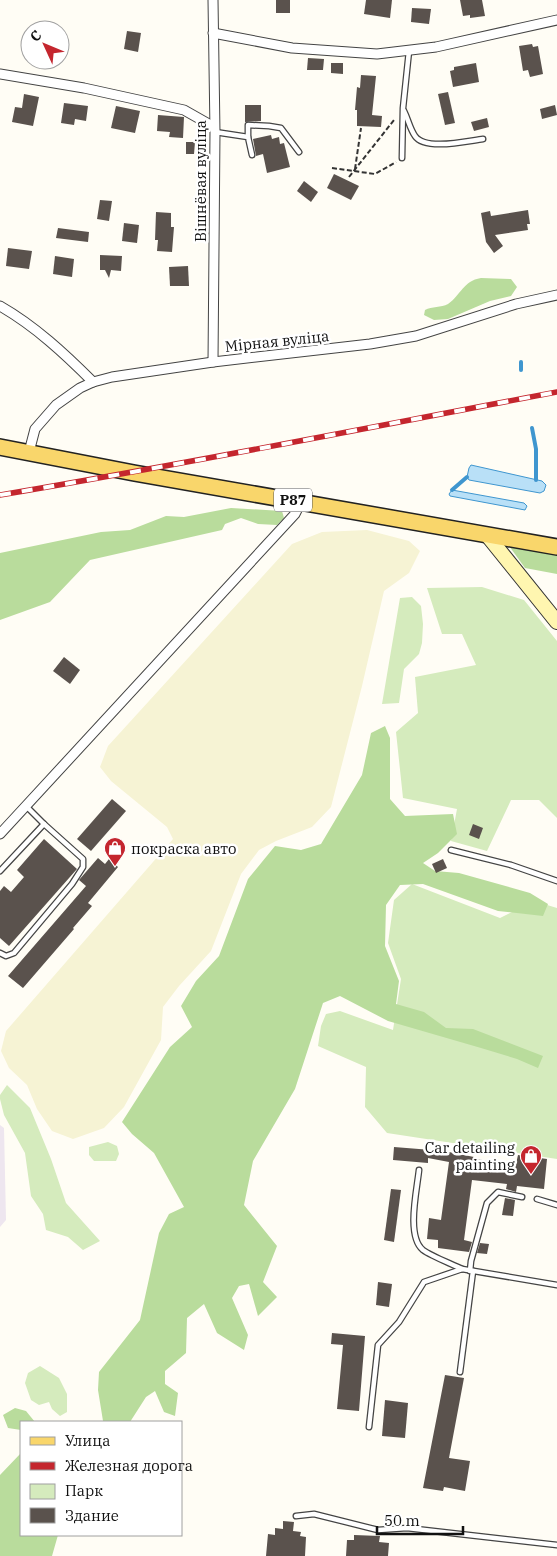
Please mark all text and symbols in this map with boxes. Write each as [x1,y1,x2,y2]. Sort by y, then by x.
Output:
north arrow [20,20,70,70]
text: С [26,26,45,46]
street label: Вішнёвая вуліца [191,120,210,242]
street label: Мірная вуліца [224,326,330,356]
road number: Р87 [274,488,312,512]
shop icon: покраска авто [103,836,127,867]
place label: покраска авто [131,839,237,858]
place label: Car detailing painting [425,1138,515,1174]
shop icon: Car detailing painting [519,1144,543,1175]
legend [20,1421,182,1536]
text: Улица [65,1431,110,1450]
text: Железная дорога [65,1456,193,1475]
text: Парк [65,1481,103,1500]
scale bar [377,1504,463,1536]
text: Здание [65,1506,119,1525]
text: 50 m [384,1511,420,1530]

